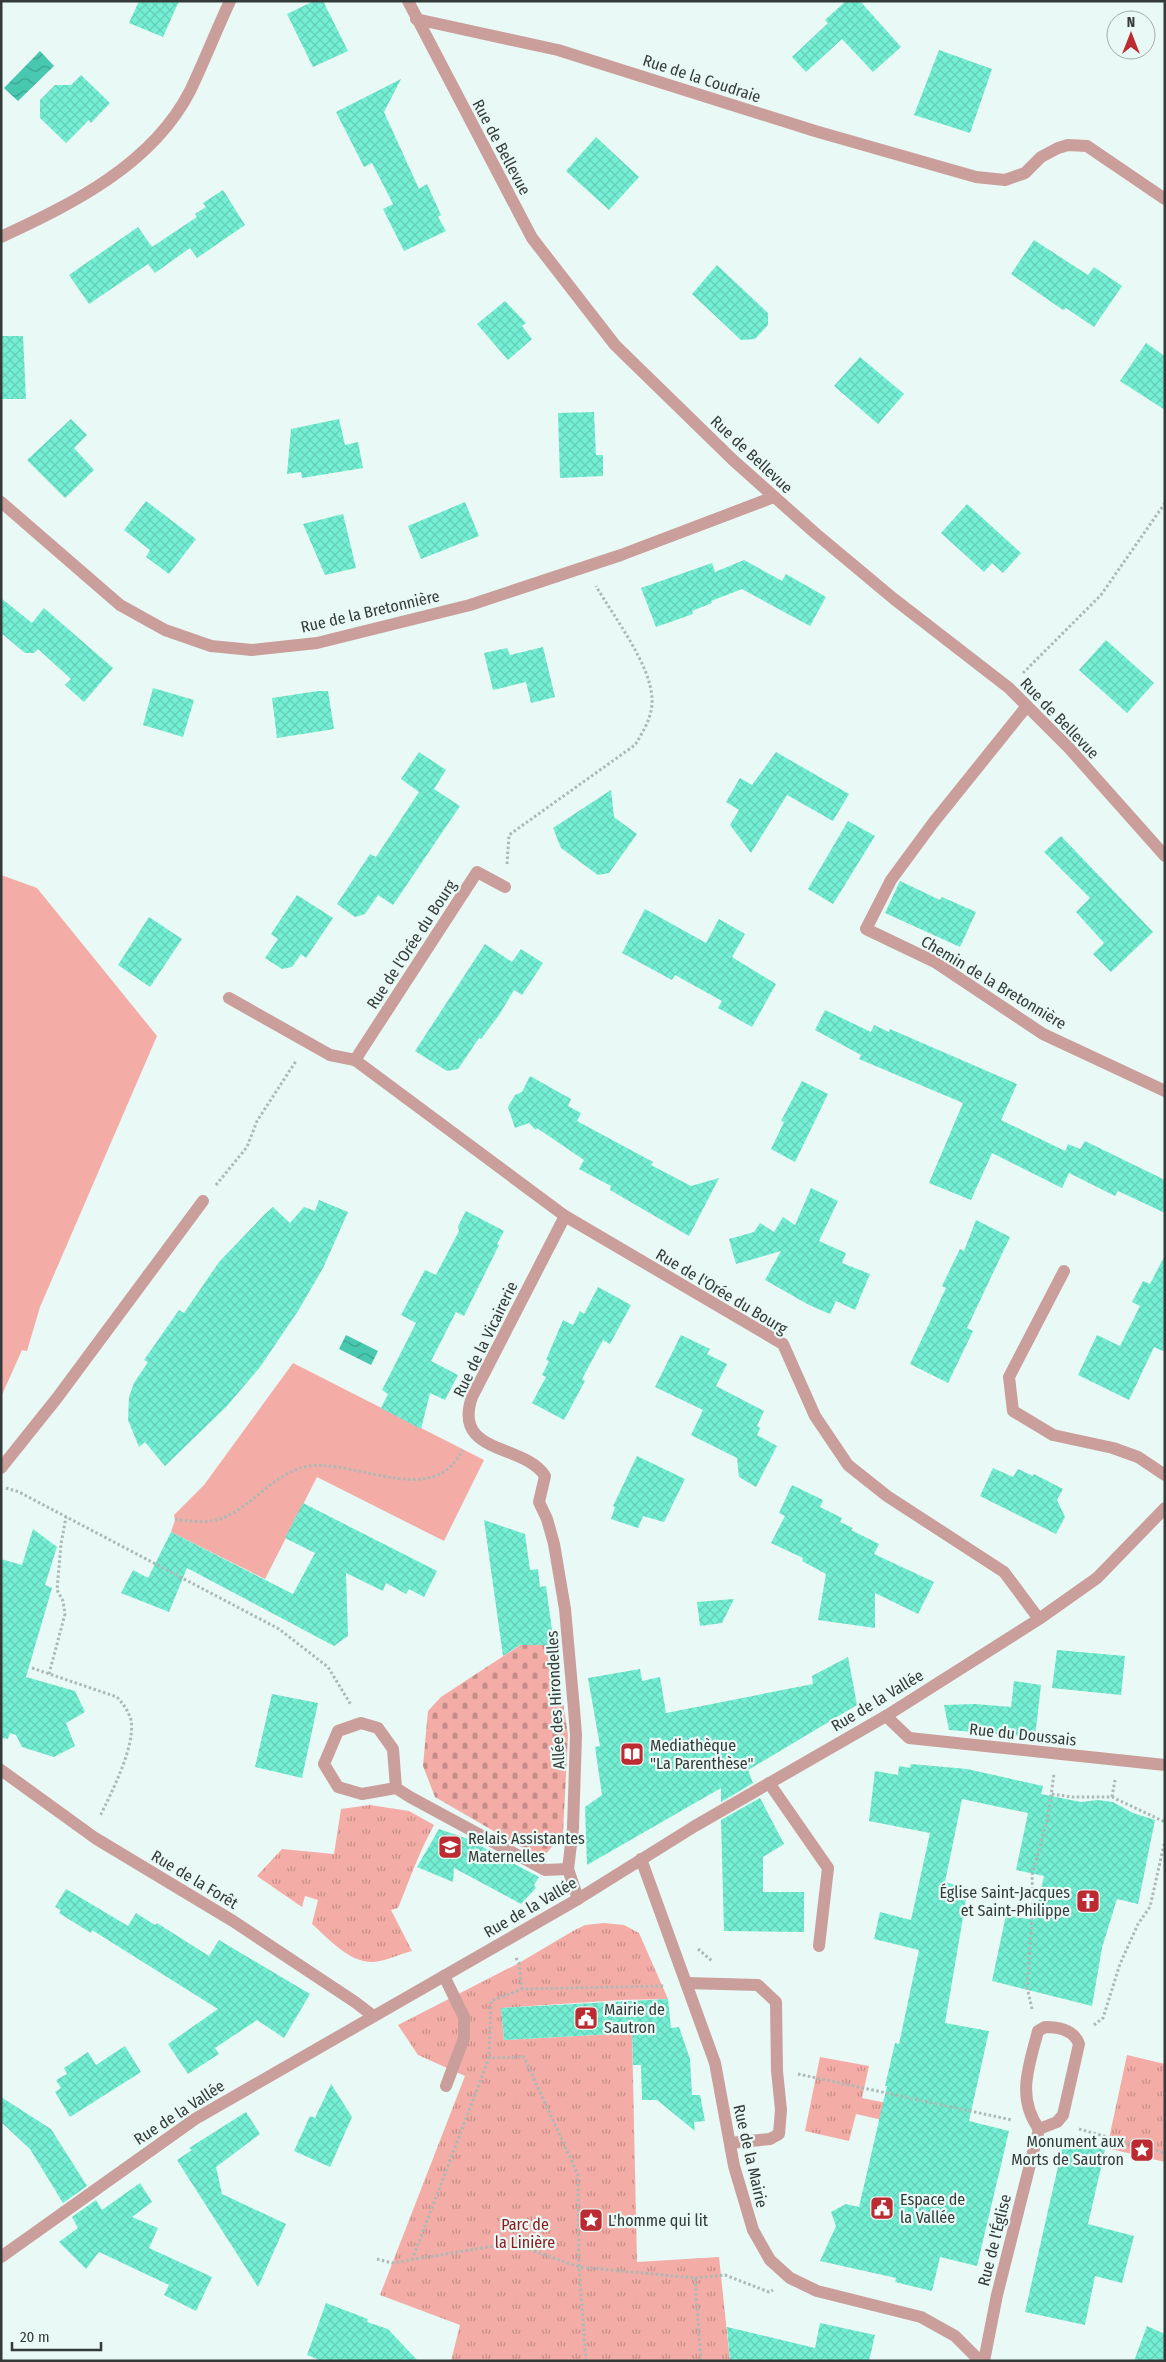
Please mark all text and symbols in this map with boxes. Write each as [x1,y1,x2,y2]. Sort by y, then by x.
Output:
north arrow [1106,10,1156,60]
text: N [1127,14,1135,31]
street label: Rue de la Coudraie [641,50,763,107]
street label: Rue de Bellevue [468,96,535,198]
street label: Rue de Bellevue [707,412,797,497]
street label: Rue de la Bretonnière [299,586,441,637]
street label: Rue de Bellevue [1016,674,1103,763]
street label: Rue de l'Orée du Bourg [363,876,461,1012]
street label: Chemin de la Bretonnière [918,932,1070,1033]
street label: Rue de l'Orée du Bourg [653,1245,791,1338]
street label: Rue de la Vicairerie [449,1278,522,1400]
street label: Allée des Hirondelles [542,1630,569,1770]
street label: Rue de la Vallée [828,1665,927,1735]
street label: Rue du Doussais [968,1719,1078,1750]
place label: Mediathèque "La Parenthèse" [650,1736,754,1773]
library icon: Mediathèque "La Parenthèse" [619,1741,645,1767]
place label: Relais Assistantes Maternelles [468,1829,585,1866]
school or university icon: Relais Assistantes Maternelles [437,1834,463,1860]
street label: Rue de la Forêt [148,1846,242,1913]
street label: Rue de la Vallée [480,1873,580,1942]
place label: Église Saint-Jacques et Saint-Philippe [940,1883,1070,1920]
church icon: Église Saint-Jacques et Saint-Philippe [1075,1888,1101,1914]
place label: Mairie de Sautron [604,2000,665,2037]
public building icon: Mairie de Sautron [573,2005,599,2031]
street label: Rue de la Vallée [130,2076,228,2149]
street label: Rue de la Mairie [729,2103,772,2210]
place label: Monument aux Morts de Sautron [1011,2132,1124,2169]
place icon: Monument aux Morts de Sautron [1129,2137,1155,2163]
place label: Espace de la Vallée [900,2190,965,2227]
street label: Rue de l'Église [974,2192,1015,2288]
public building icon: Espace de la Vallée [869,2195,895,2221]
place icon: L'homme qui lit [578,2207,604,2233]
place label: L'homme qui lit [608,2211,709,2230]
park label: Parc de la Linière [495,2215,555,2252]
scale bar [12,2320,101,2352]
text: 20 m [20,2328,50,2346]

